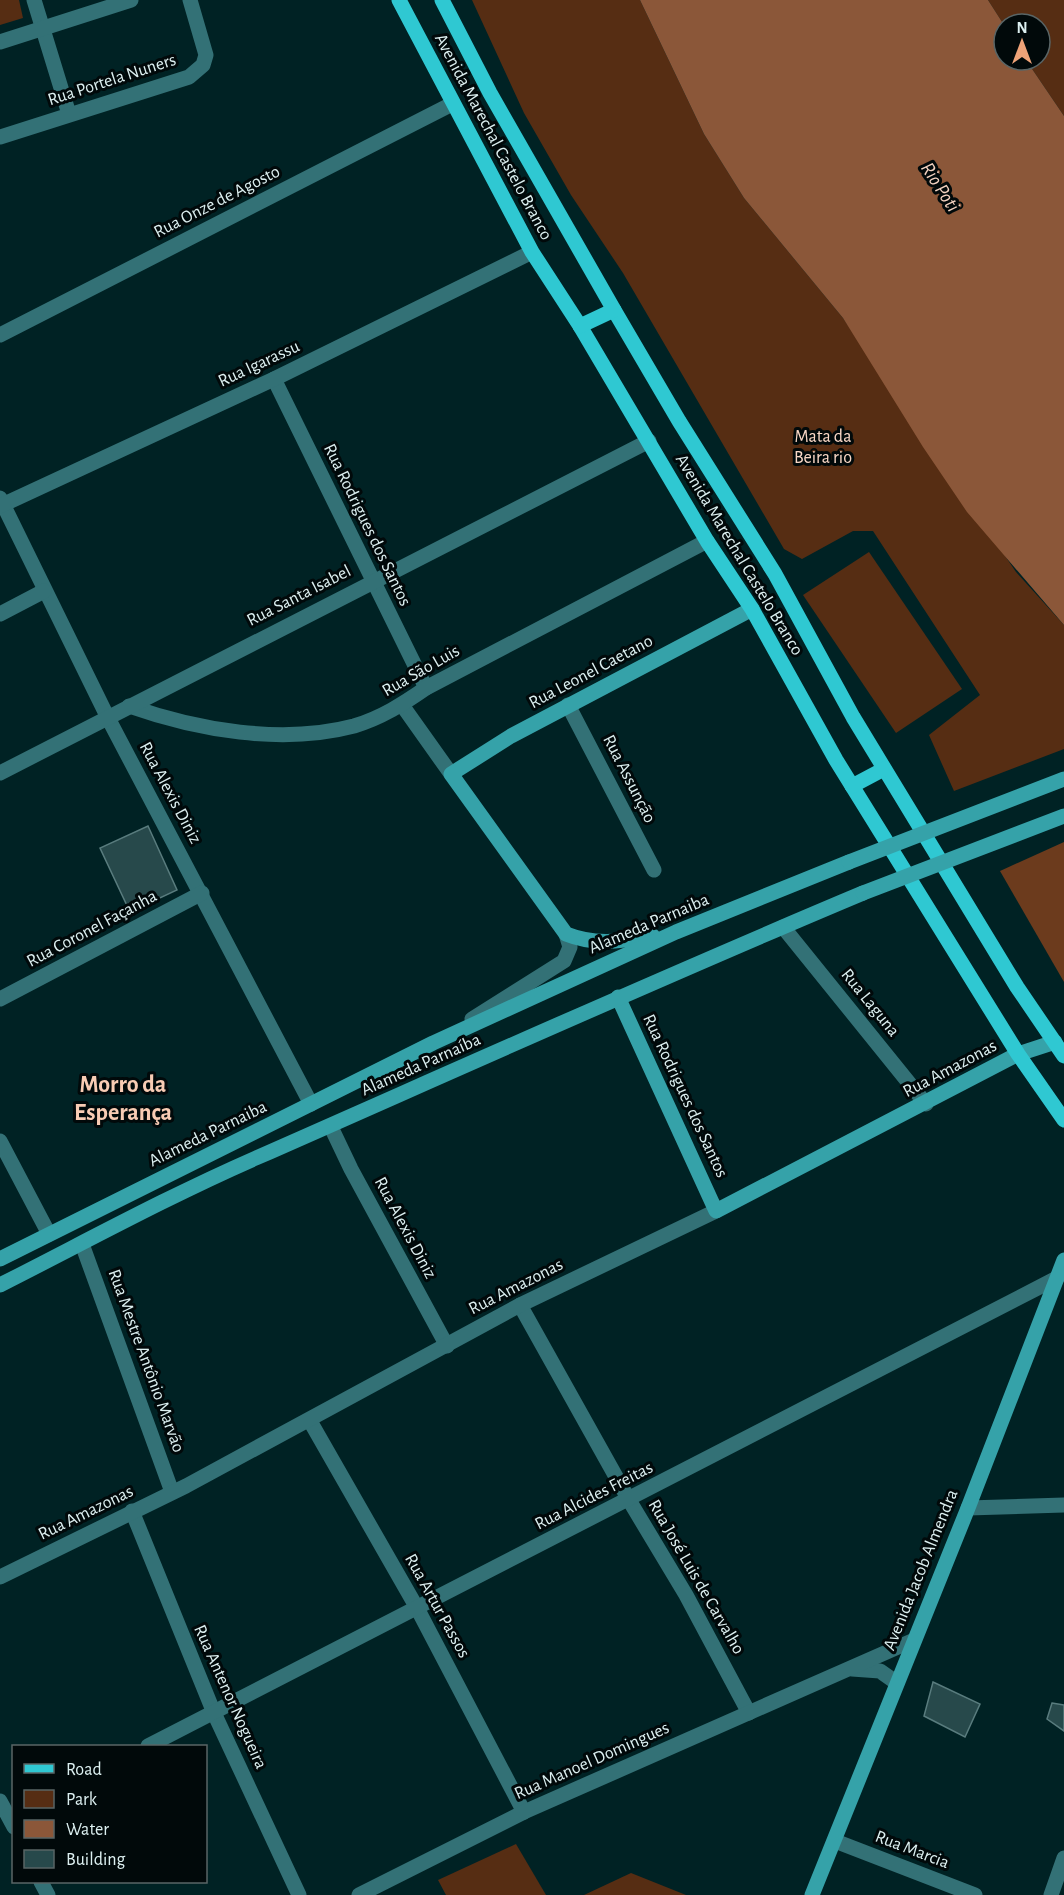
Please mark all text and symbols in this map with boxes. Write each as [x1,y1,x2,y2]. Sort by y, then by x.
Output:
north arrow [992,12,1052,72]
text: N [1016,20,1028,36]
street label: Avenida Marechal Castelo Branco [431,31,555,243]
street label: Rua Portela Nuners [46,51,178,109]
water label: Rio Poti [917,159,963,215]
street label: Rua Onze de Agosto [151,162,283,242]
street label: Rua Igarassu [216,337,302,391]
park label: Mata da Beira rio [794,428,852,467]
street label: Rua Rodrigues dos Santos [320,441,414,609]
street label: Avenida Marechal Castelo Branco [672,451,806,659]
street label: Rua Santa Isabel [244,562,354,630]
street label: Rua Leonel Caetano [526,632,656,712]
street label: Rua São Luis [379,642,463,700]
street label: Rua Assunção [599,732,659,826]
street label: Rua Alexis Diniz [136,739,204,847]
street label: Rua Coronel Façanha [24,887,160,971]
street label: Alameda Parnaiba [586,891,712,957]
street label: Rua Laguna [837,966,903,1040]
street label: Rua Rodrigues dos Santos [639,1012,731,1180]
street label: Alameda Parnaíba [359,1031,483,1099]
street label: Rua Amazonas [900,1037,1000,1101]
district label: Morro da Esperança [74,1073,172,1125]
street label: Alameda Parnaiba [146,1098,270,1170]
street label: Rua Alexis Diniz [371,1174,439,1282]
street label: Rua Amazonas [466,1256,566,1318]
street label: Rua Mestre Antônio Marvão [104,1267,188,1455]
street label: Rua Alcides Freitas [532,1459,656,1533]
street label: Rua Amazonas [36,1482,136,1544]
street label: Avenida Jacob Almendra [881,1487,961,1653]
street label: Rua José Luis de Carvalho [644,1497,748,1657]
street label: Rua Artur Passos [401,1551,473,1661]
street label: Rua Antenor Nogueira [190,1622,270,1772]
street label: Rua Manoel Domingues [512,1719,672,1803]
legend [12,1745,207,1883]
text: Road [66,1761,102,1779]
text: Park [66,1791,98,1809]
text: Water [66,1821,109,1839]
street label: Rua Marcia [873,1828,951,1872]
text: Building [66,1851,126,1869]

